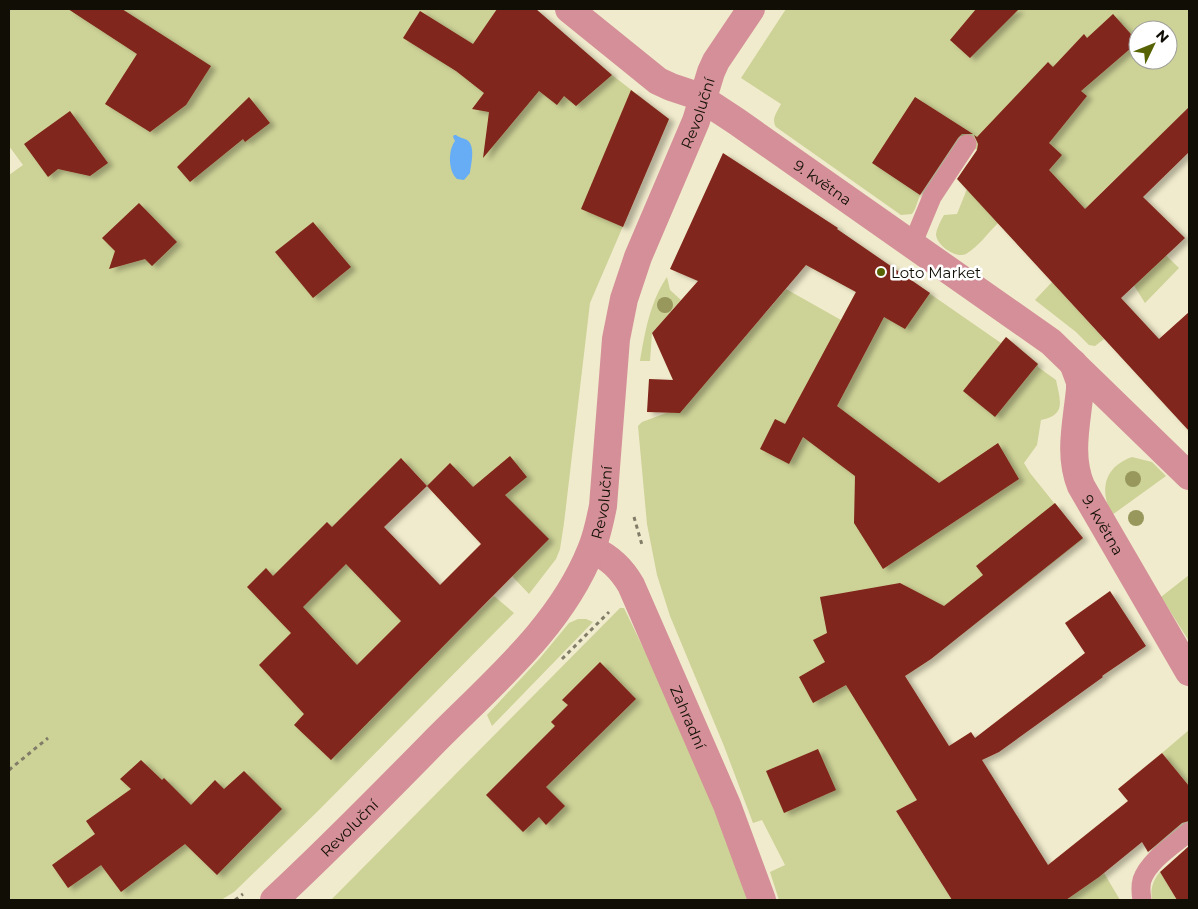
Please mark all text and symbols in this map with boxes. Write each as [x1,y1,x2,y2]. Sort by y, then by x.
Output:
north arrow [1128,20,1178,70]
text: N [1152,26,1173,46]
street label: Revoluční [676,74,719,151]
street label: 9. května [790,155,856,209]
place label: Loto Market [891,263,981,282]
marker: Loto Market [875,266,887,278]
street label: Revoluční [586,464,616,541]
street label: 9. května [1078,491,1128,558]
street label: Zahradní [666,682,711,753]
street label: Revoluční [316,794,382,861]

